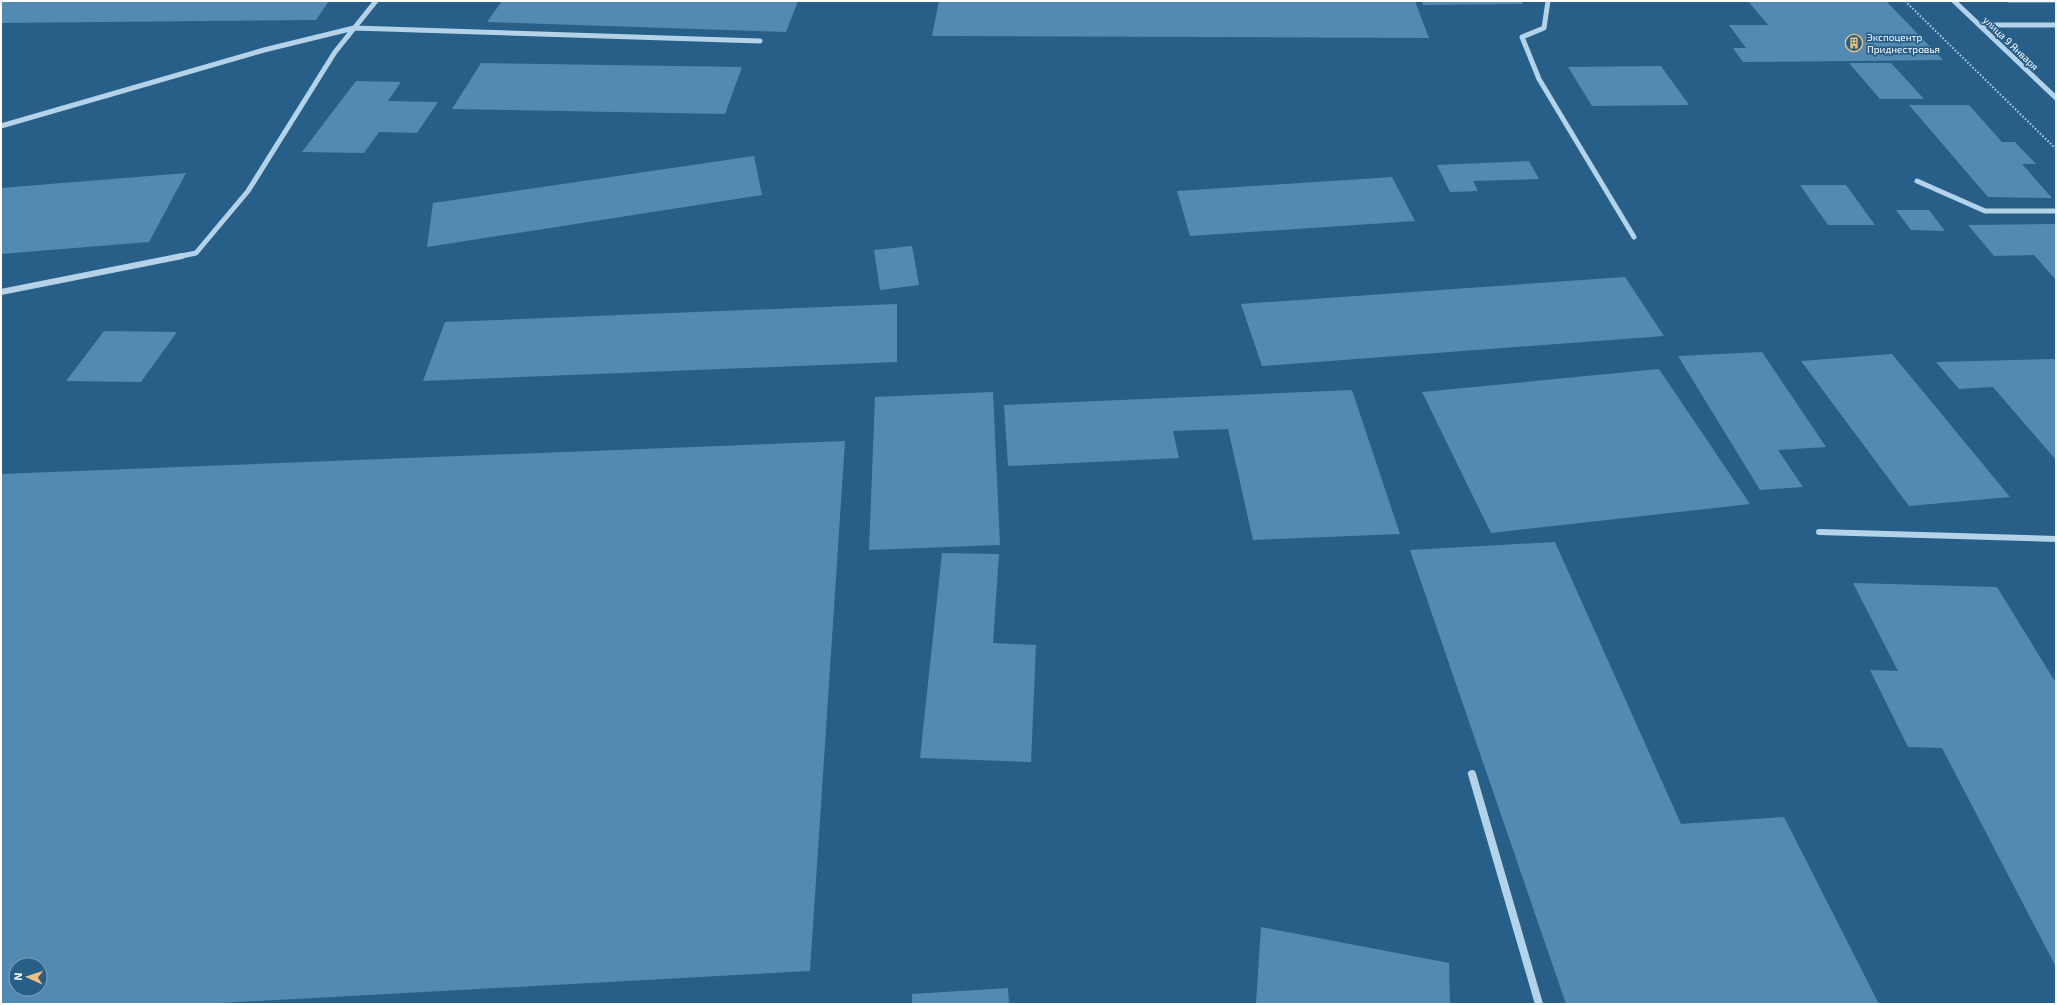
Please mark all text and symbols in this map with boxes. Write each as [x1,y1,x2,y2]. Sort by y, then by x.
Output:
street label: улица 9 Января [1980,14,2041,73]
place label: Экспоцентр Приднестровья [1867,31,1940,55]
building icon: Экспоцентр Приднестровья [1844,33,1864,53]
north arrow [8,957,48,997]
text: N [11,972,24,981]

